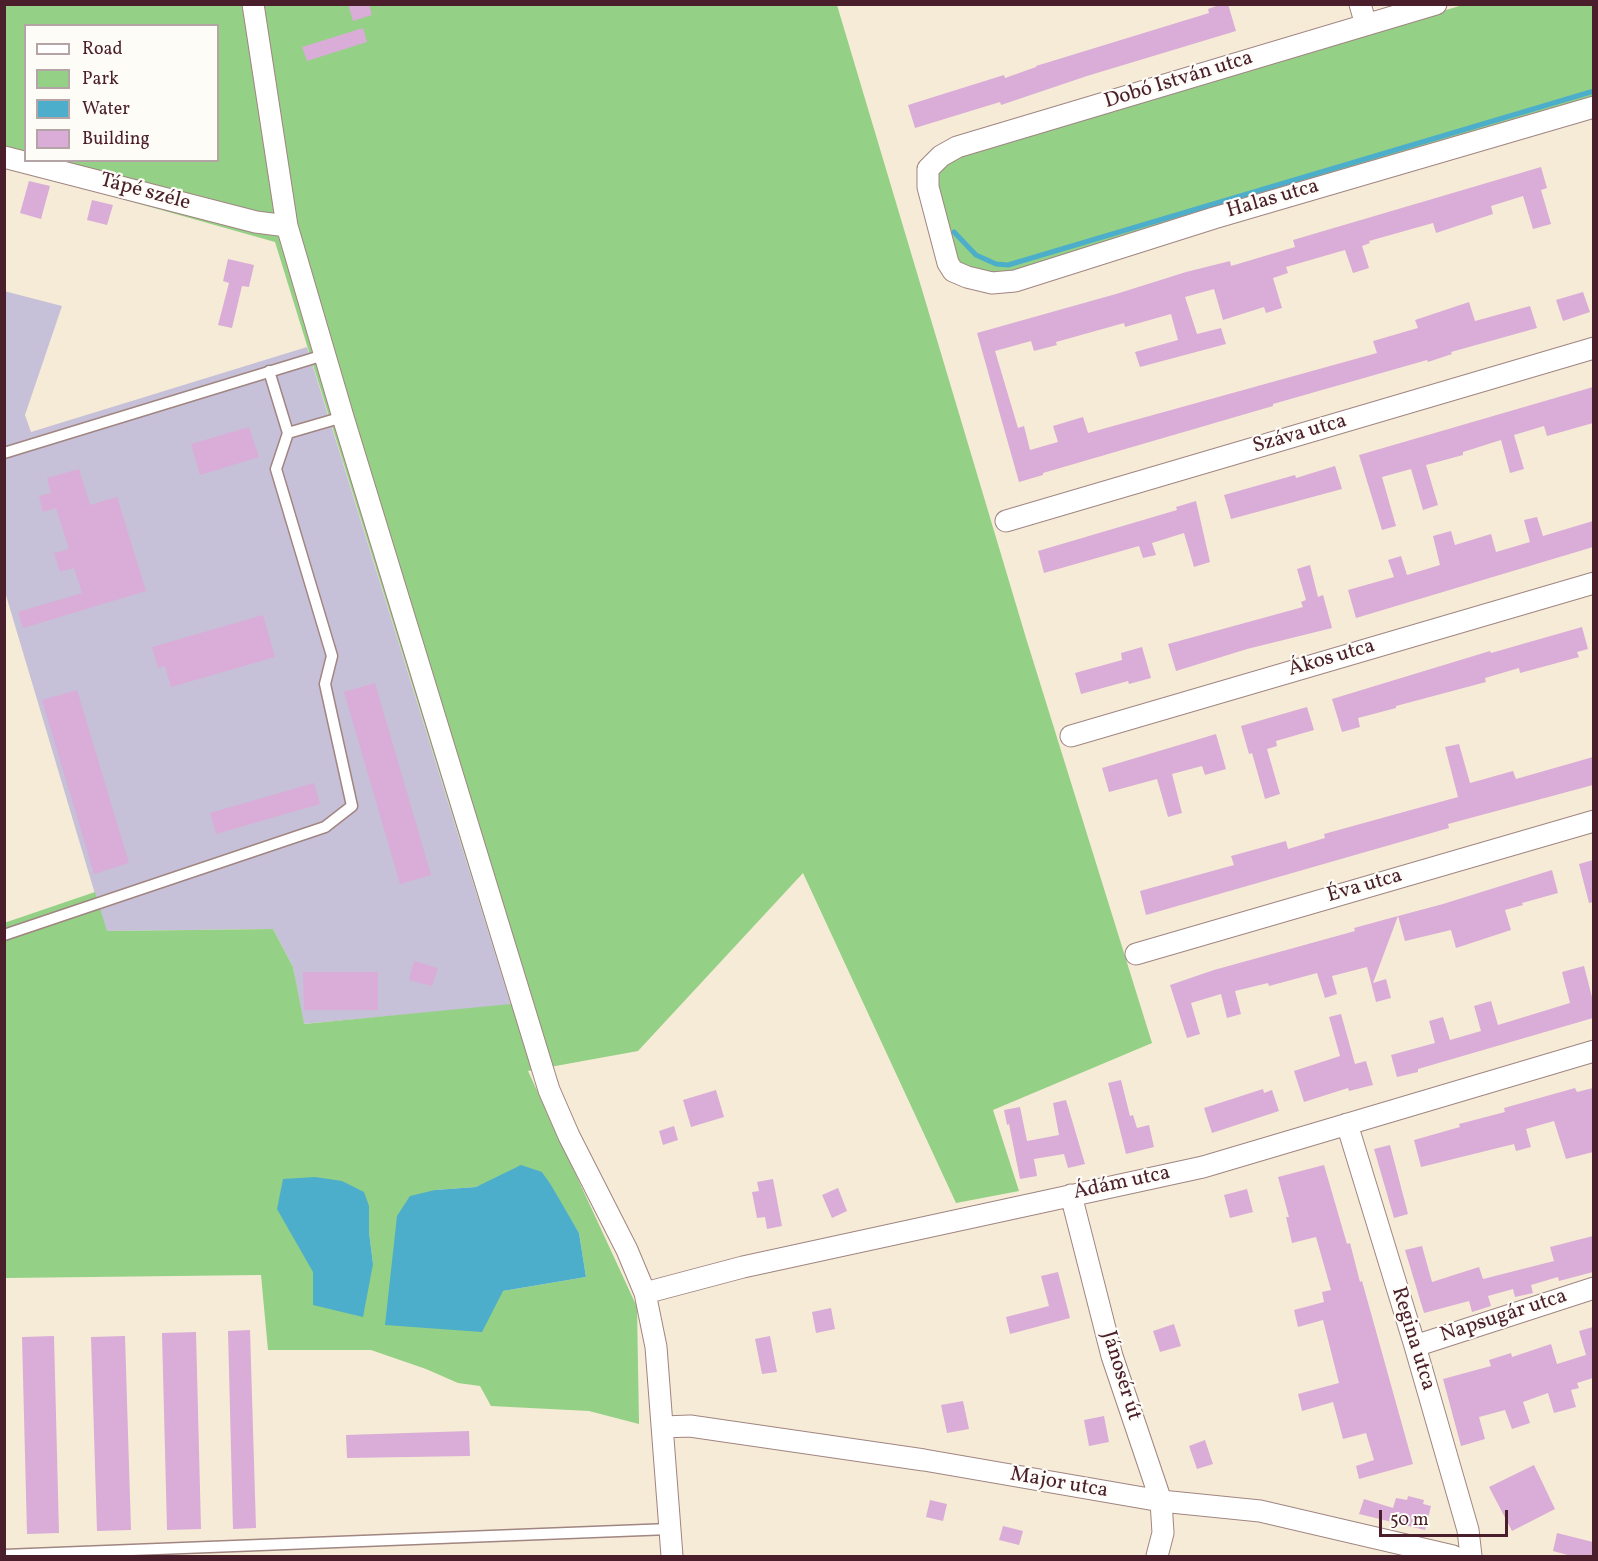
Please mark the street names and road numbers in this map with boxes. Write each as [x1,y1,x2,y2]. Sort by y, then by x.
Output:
street label: Dobó István utca [1102,46,1256,116]
street label: Tápé széle [97,169,193,217]
street label: Halas utca [1224,175,1322,225]
street label: Száva utca [1250,410,1350,460]
street label: Ákos utca [1286,635,1378,683]
street label: Éva utca [1324,864,1406,910]
street label: Ádám utca [1071,1161,1173,1207]
street label: Regina utca [1384,1284,1440,1394]
street label: Napsugár utca [1437,1285,1571,1349]
street label: Jánosér út [1094,1328,1146,1424]
street label: Major utca [1008,1463,1110,1505]

